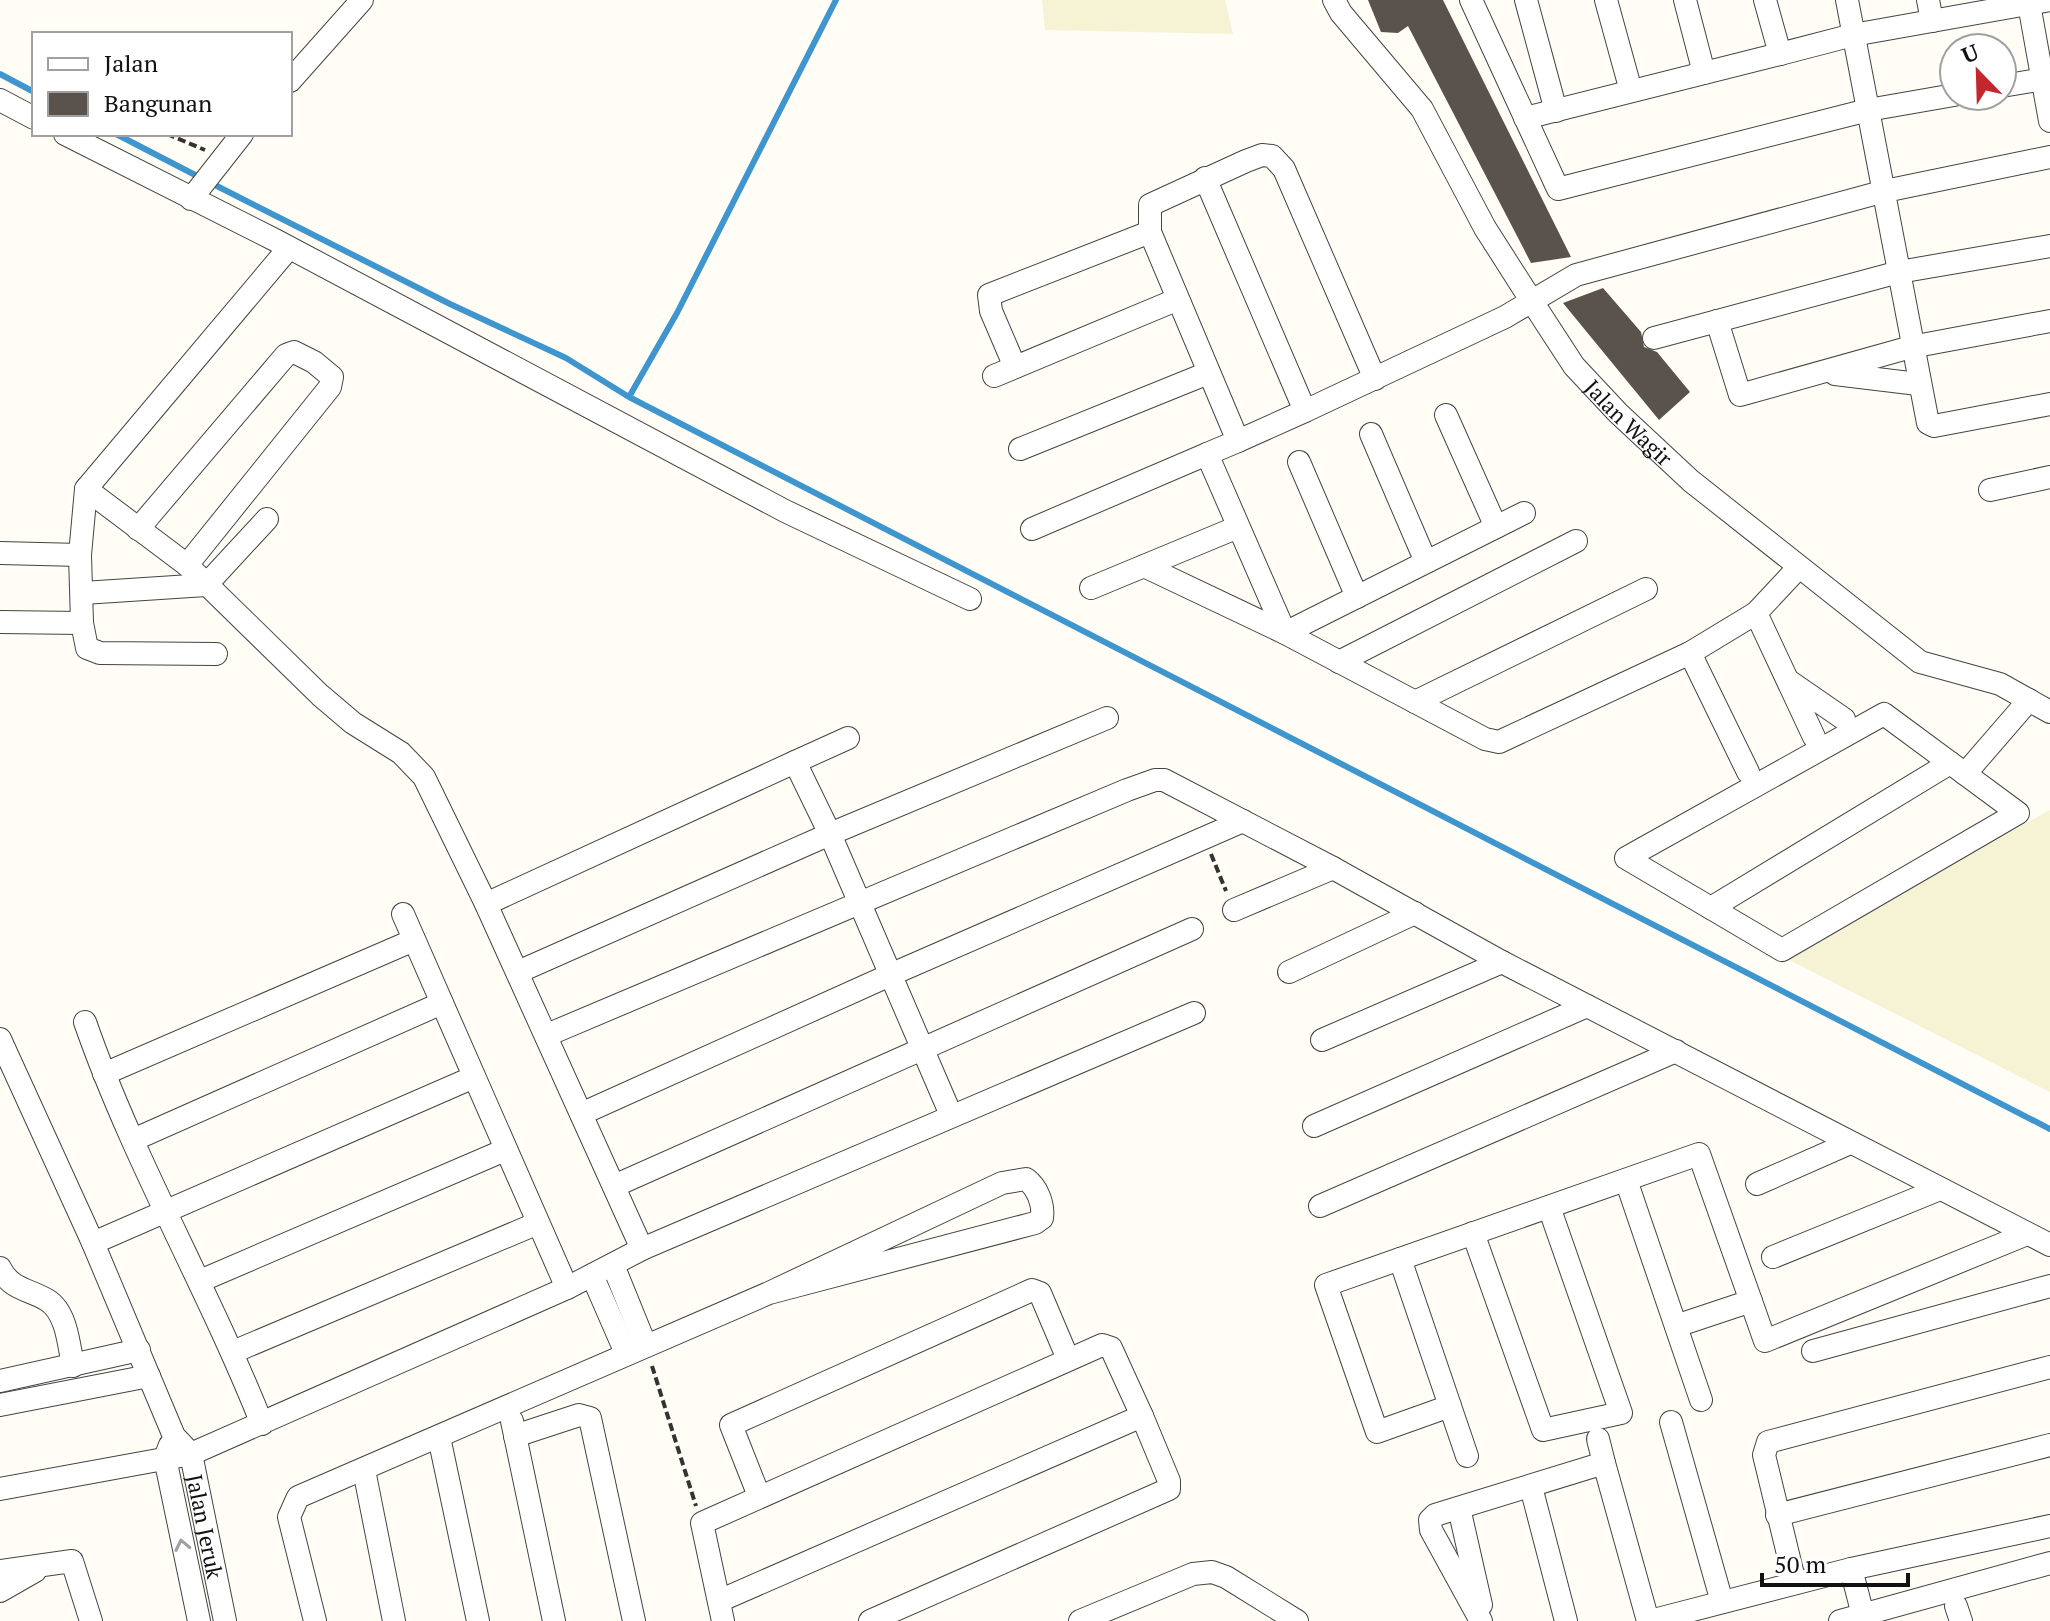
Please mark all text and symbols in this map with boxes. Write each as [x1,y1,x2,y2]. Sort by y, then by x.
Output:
legend [32,32,292,136]
north arrow [1938,32,2018,112]
text: U [1957,37,1983,70]
text: Jalan [104,47,158,79]
text: Bangunan [104,87,212,119]
street label: Jalan Wagir [1579,373,1680,472]
street label: Jalan Jeruk [181,1471,231,1582]
scale bar [1762,1537,1908,1587]
one-way arrow [174,1538,191,1552]
text: 50 m [1774,1548,1826,1580]

